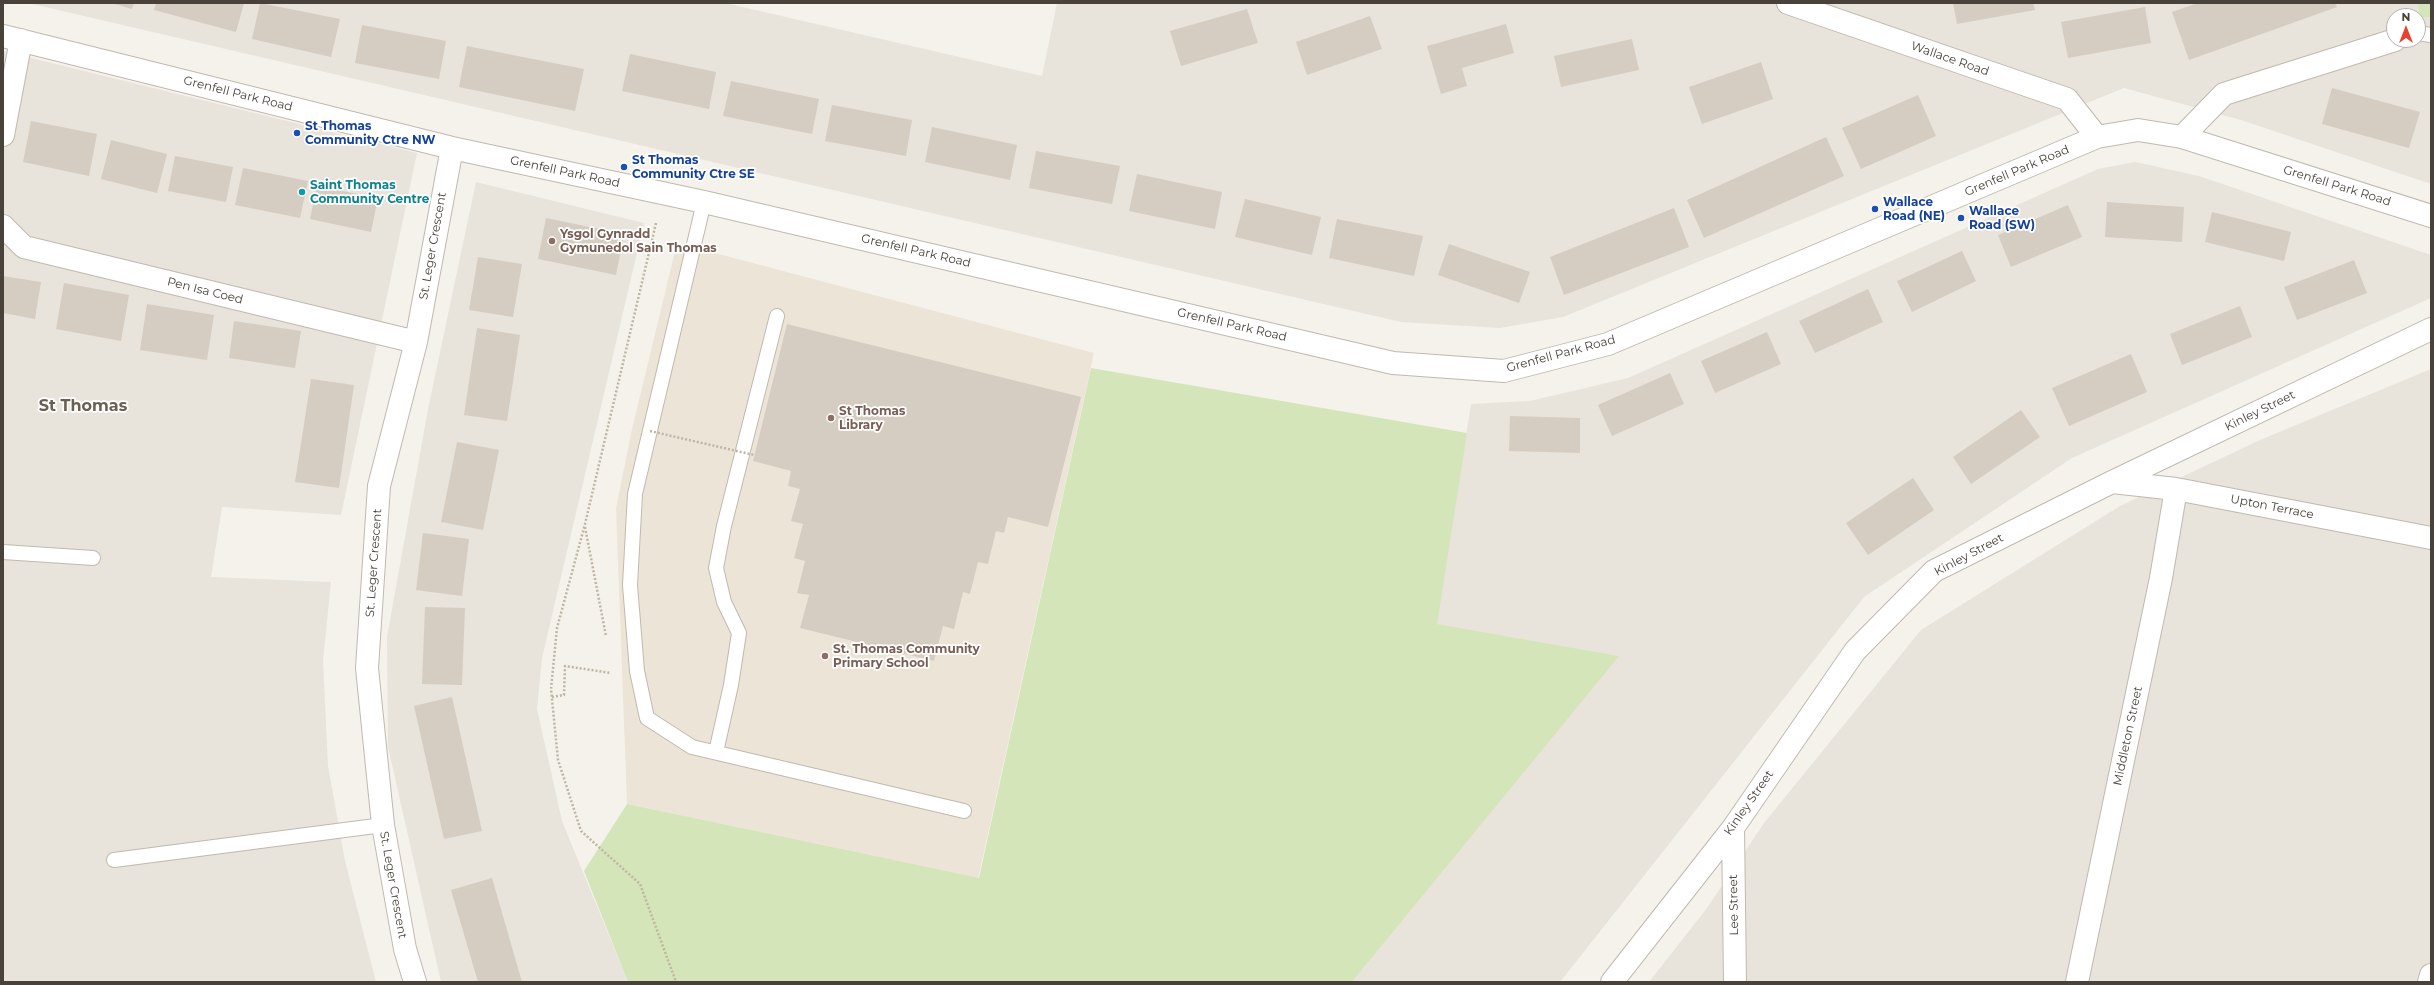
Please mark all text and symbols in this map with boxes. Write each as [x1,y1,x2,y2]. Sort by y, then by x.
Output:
north arrow [2386,8,2426,48]
text: N [2402,10,2410,24]
street label: Wallace Road [1909,39,1991,79]
street label: Grenfell Park Road [182,73,294,115]
place label: St Thomas Community Ctre NW [305,119,436,147]
marker: St Thomas Community Ctre NW [292,128,302,138]
street label: Grenfell Park Road [1963,142,2071,200]
street label: Grenfell Park Road [509,153,621,191]
place label: St Thomas Community Ctre SE [632,153,755,181]
marker: St Thomas Community Ctre SE [619,162,629,172]
street label: Grenfell Park Road [2281,163,2393,209]
place label: Saint Thomas Community Centre [310,178,429,206]
marker: Saint Thomas Community Centre [297,187,307,197]
street label: St. Leger Crescent [416,191,450,301]
place label: Wallace Road (NE) [1883,195,1945,223]
marker: Wallace Road (NE) [1870,204,1880,214]
place label: Wallace Road (SW) [1969,204,2035,232]
marker: Wallace Road (SW) [1956,213,1966,223]
place label: Ysgol Gynradd Gymunedol Sain Thomas [560,227,717,255]
street label: Grenfell Park Road [860,231,972,271]
marker: Ysgol Gynradd Gymunedol Sain Thomas [547,236,557,246]
street label: Pen Isa Coed [166,275,244,307]
street label: Grenfell Park Road [1176,305,1288,345]
street label: Grenfell Park Road [1505,333,1617,375]
street label: Kinley Street [2223,388,2297,434]
district label: St Thomas [39,396,127,416]
place label: St Thomas Library [839,404,905,432]
marker: St Thomas Library [826,413,836,423]
street label: Upton Terrace [2229,492,2315,522]
street label: St. Leger Crescent [363,508,385,618]
street label: Kinley Street [1932,531,2006,579]
place label: St. Thomas Community Primary School [833,642,980,670]
marker: St. Thomas Community Primary School [820,651,830,661]
street label: Middleton Street [2110,685,2146,787]
street label: Kinley Street [1721,768,1777,838]
street label: St. Leger Crescent [376,830,410,940]
street label: Lee Street [1726,874,1742,936]

